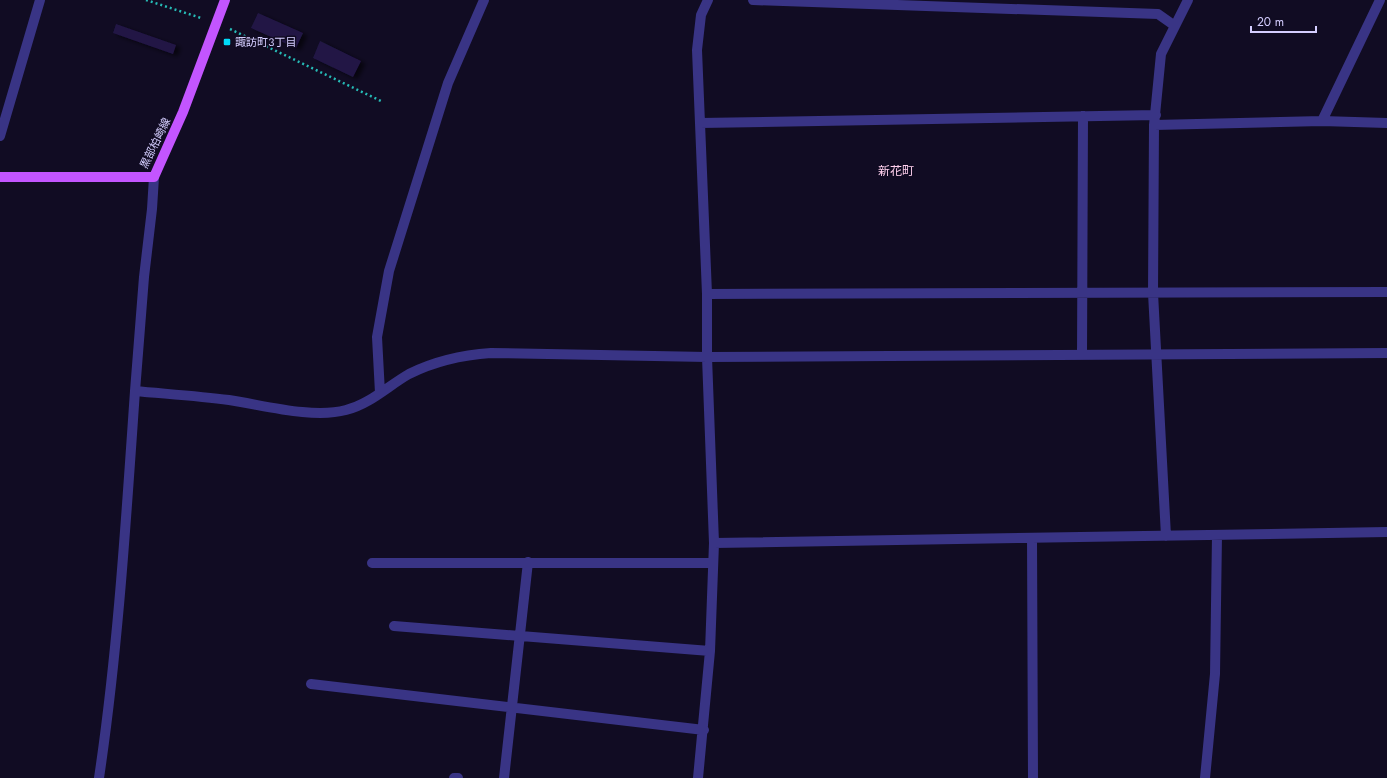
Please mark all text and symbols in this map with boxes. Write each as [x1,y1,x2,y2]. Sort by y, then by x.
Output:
scale bar [1251,8,1316,34]
text: 20 m [1257,13,1284,31]
place label: 諏訪町３丁目 [235,34,296,50]
marker: 諏訪町３丁目 [222,37,232,47]
street label: 黒部柏崎線 [136,115,174,171]
district label: 新花町 [878,162,914,180]

